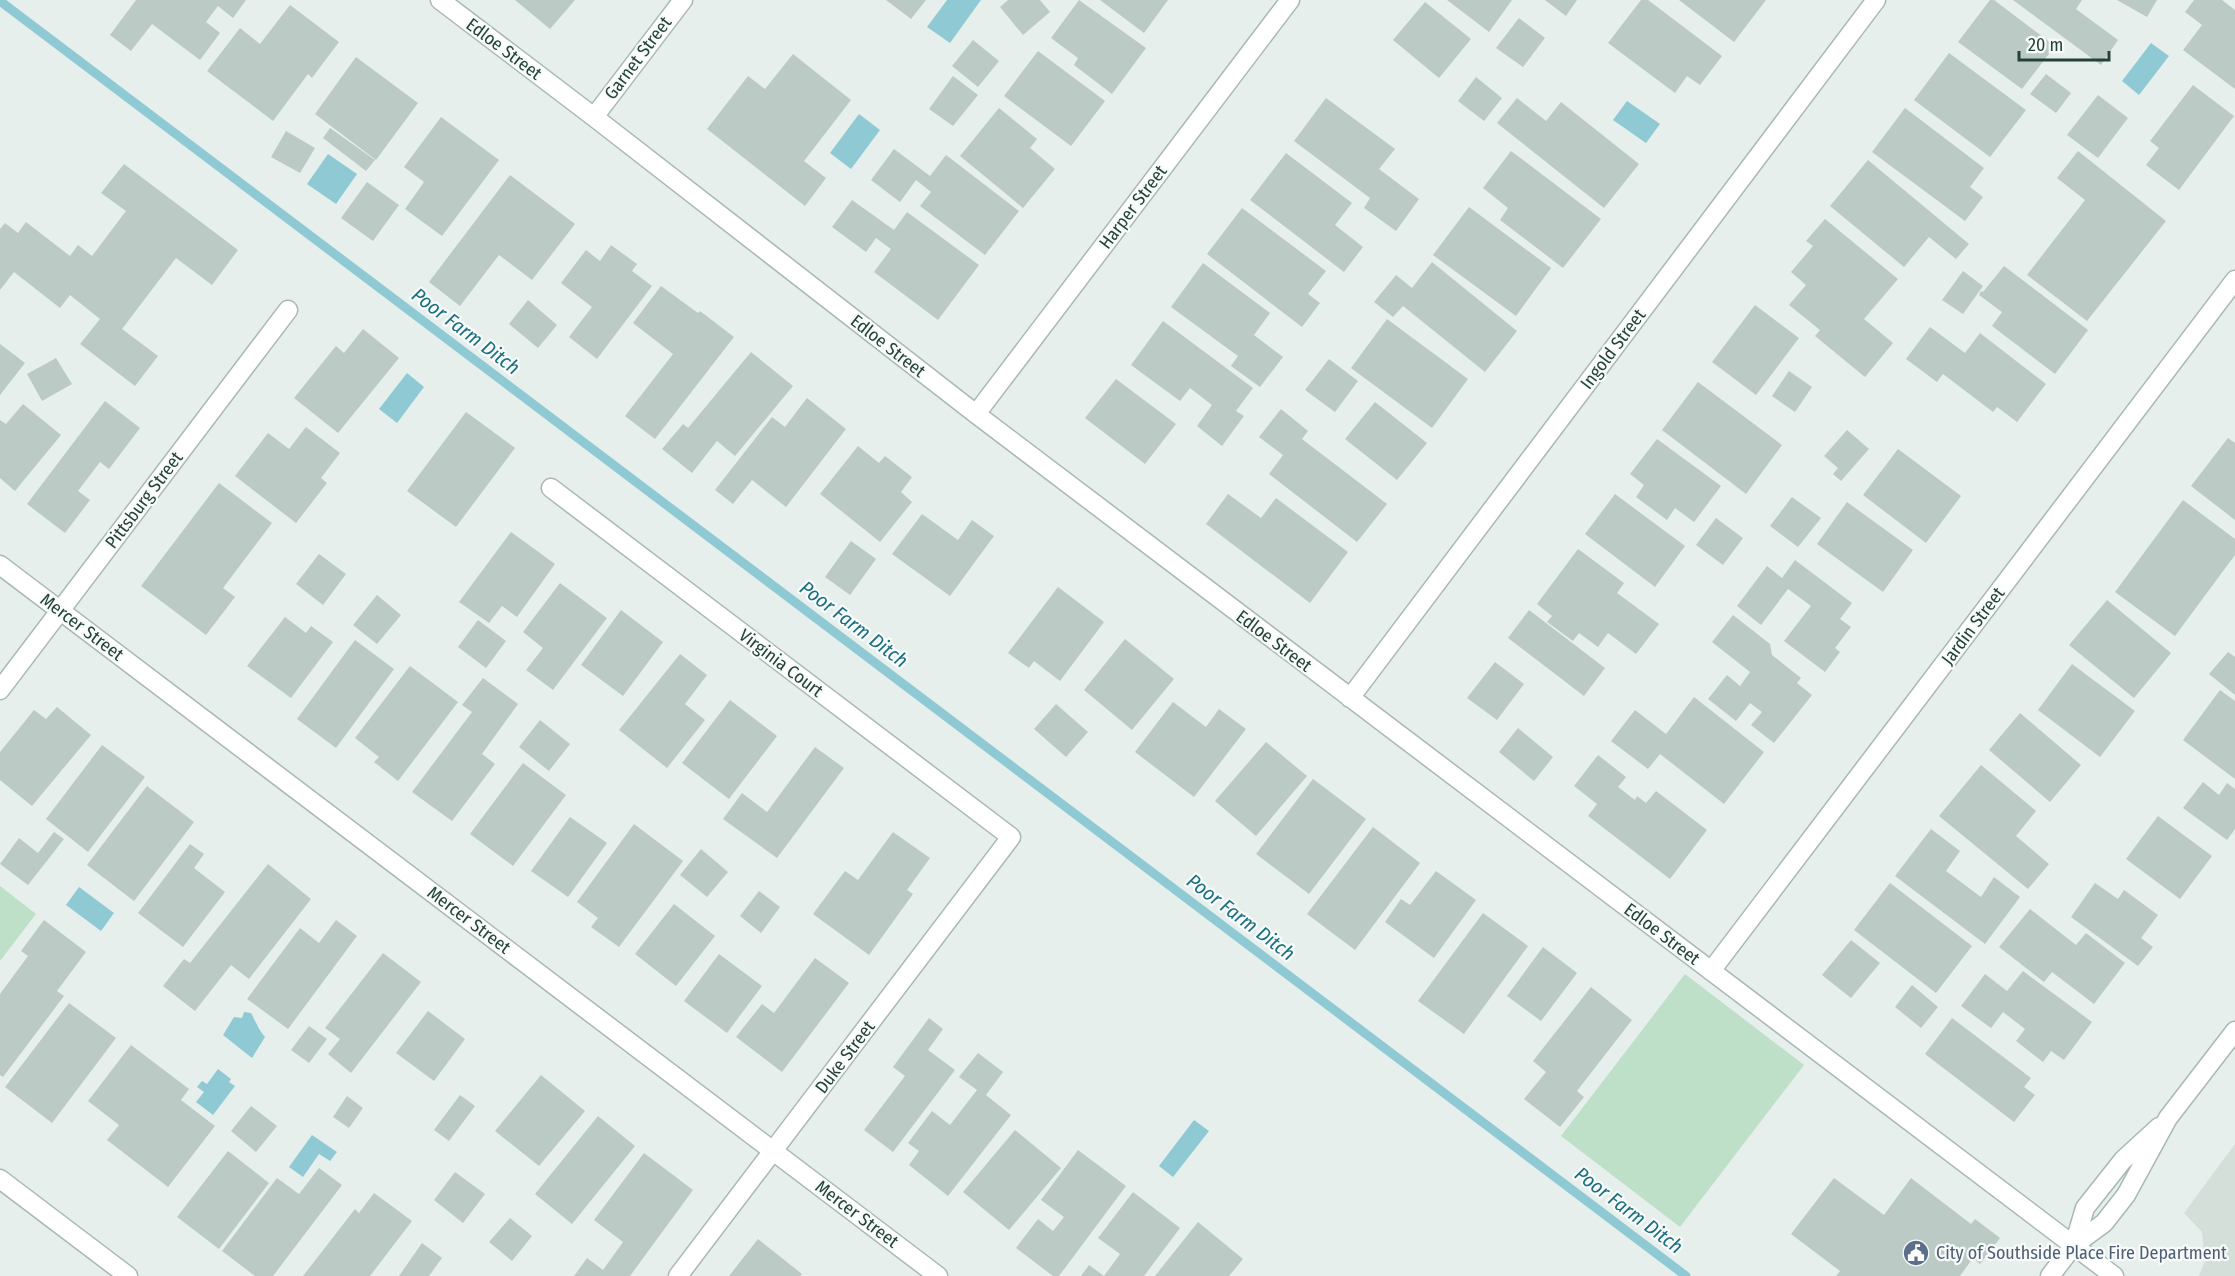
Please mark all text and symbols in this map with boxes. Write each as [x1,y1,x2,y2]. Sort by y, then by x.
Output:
street label: Garnet Street [600,12,676,104]
street label: Edloe Street [462,13,546,85]
scale bar [2019,24,2109,62]
text: 20 m [2028,34,2063,56]
street label: Harper Street [1094,161,1172,253]
water label: Poor Farm Ditch [407,283,525,379]
street label: Ingold Street [1576,305,1650,393]
street label: Edloe Street [846,310,930,382]
street label: Pittsburg Street [100,447,188,553]
water label: Poor Farm Ditch [795,576,913,672]
street label: Jardin Street [1937,583,2009,669]
street label: Mercer Street [36,589,128,665]
street label: Edloe Street [1232,605,1316,677]
street label: Virginia Court [735,624,827,702]
water label: Poor Farm Ditch [1182,869,1300,965]
street label: Mercer Street [423,882,515,958]
street label: Edloe Street [1620,898,1704,970]
street label: Duke Street [810,1016,880,1098]
water label: Poor Farm Ditch [1570,1162,1688,1258]
street label: Mercer Street [811,1176,903,1252]
public building icon: City of Southside Place Fire Department [1901,1238,1931,1268]
place label: City of Southside Place Fire Department [1936,1242,2227,1264]

